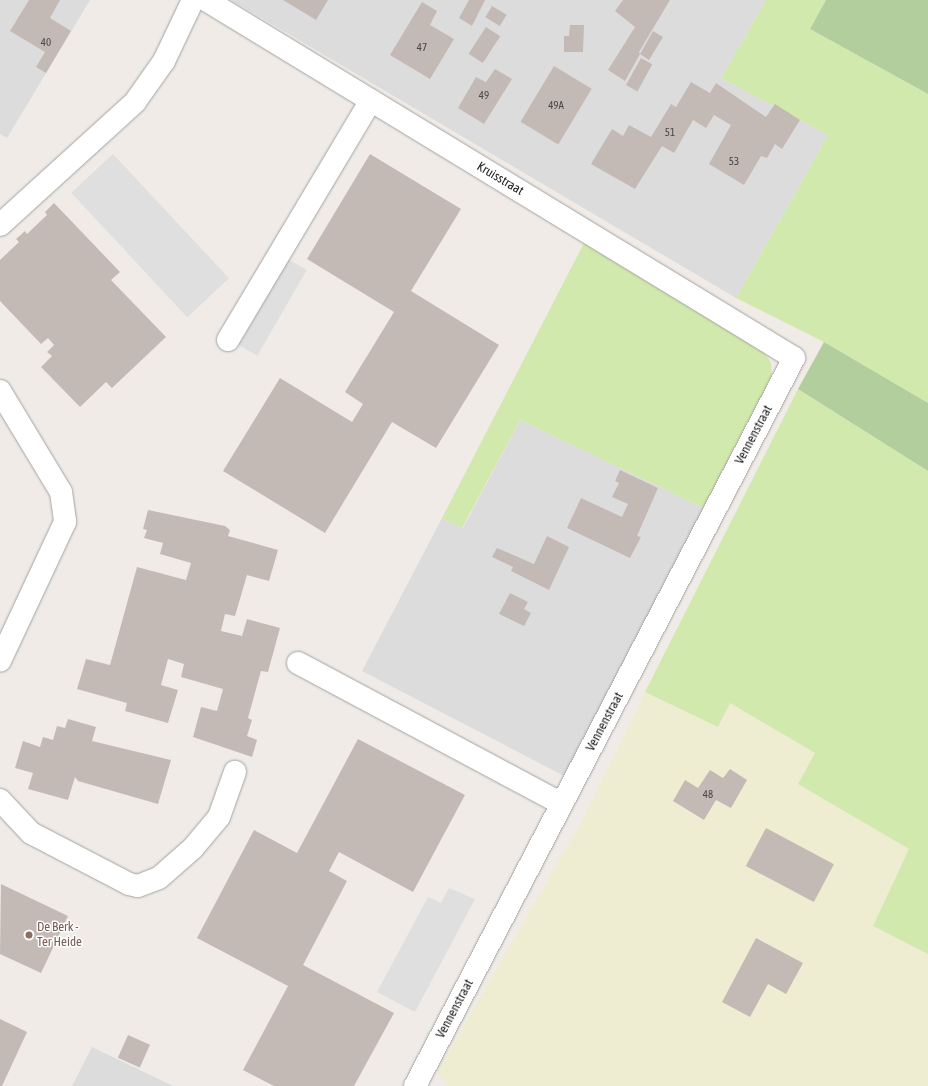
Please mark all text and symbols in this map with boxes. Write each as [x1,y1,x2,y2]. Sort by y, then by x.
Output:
house number: 40 [41,35,51,49]
house number: 47 [417,40,427,54]
house number: 49 [479,88,489,102]
house number: 49A [548,98,564,112]
house number: 51 [665,125,675,139]
house number: 53 [729,154,739,168]
street label: Kruisstraat [474,159,526,199]
street label: Vennenstraat [732,403,776,467]
street label: Vennenstraat [583,690,627,754]
house number: 48 [703,787,713,801]
place label: De Berk - Ter Heide [37,920,82,951]
marker: De Berk - Ter Heide [24,930,34,940]
street label: Vennenstraat [433,977,477,1041]

